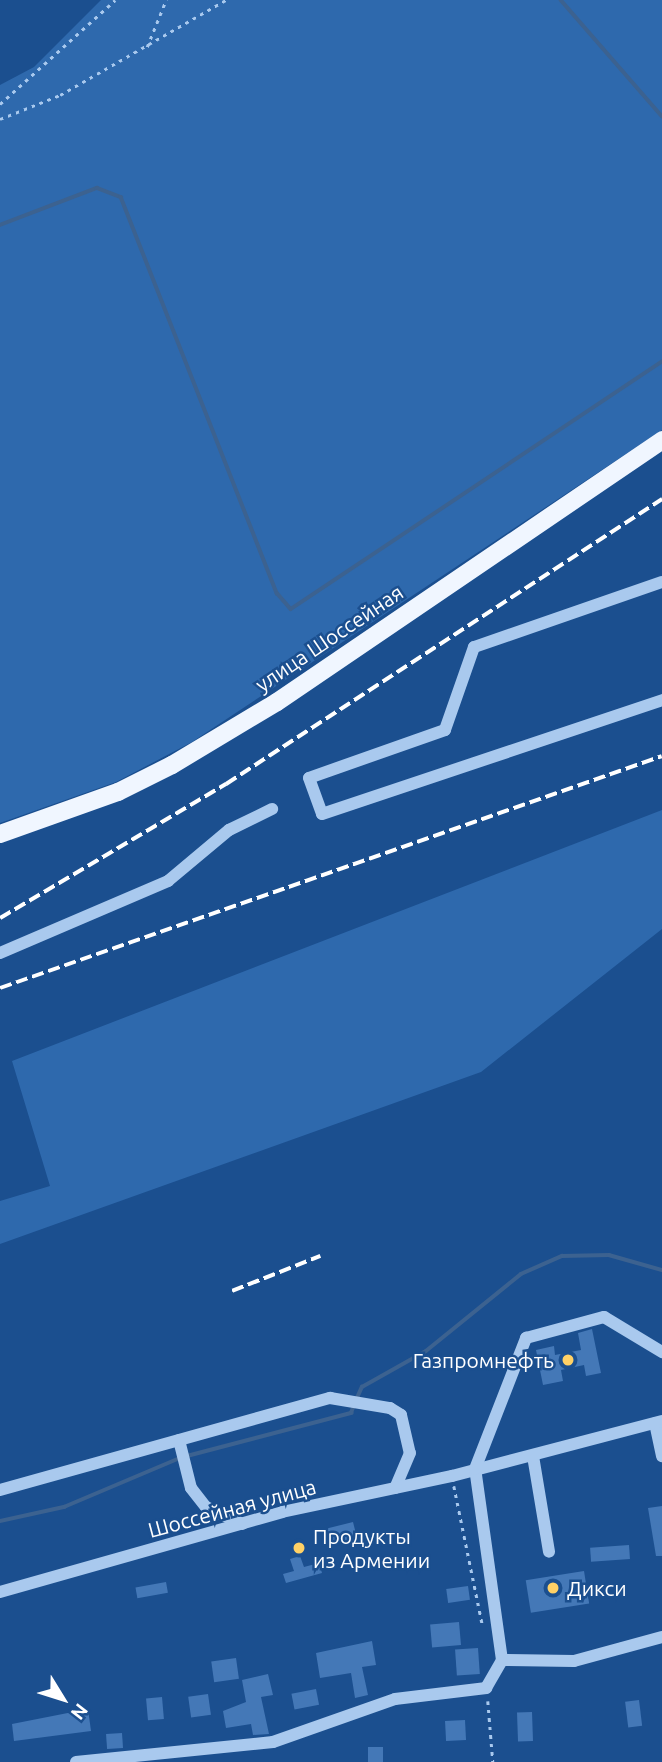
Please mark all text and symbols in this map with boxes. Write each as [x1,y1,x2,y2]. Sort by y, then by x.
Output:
street label: улица Шоссейная [250,579,408,697]
place label: Газпромнефть [413,1347,554,1373]
marker: Газпромнефть [560,1352,576,1368]
street label: Шоссейная улица [145,1473,319,1543]
place label: Продукты из Армении [313,1523,430,1573]
marker: Продукты из Армении [291,1540,307,1556]
place label: Дикси [567,1575,627,1601]
marker: Дикси [545,1580,561,1596]
north arrow [28,1664,98,1734]
text: N [67,1700,93,1724]

